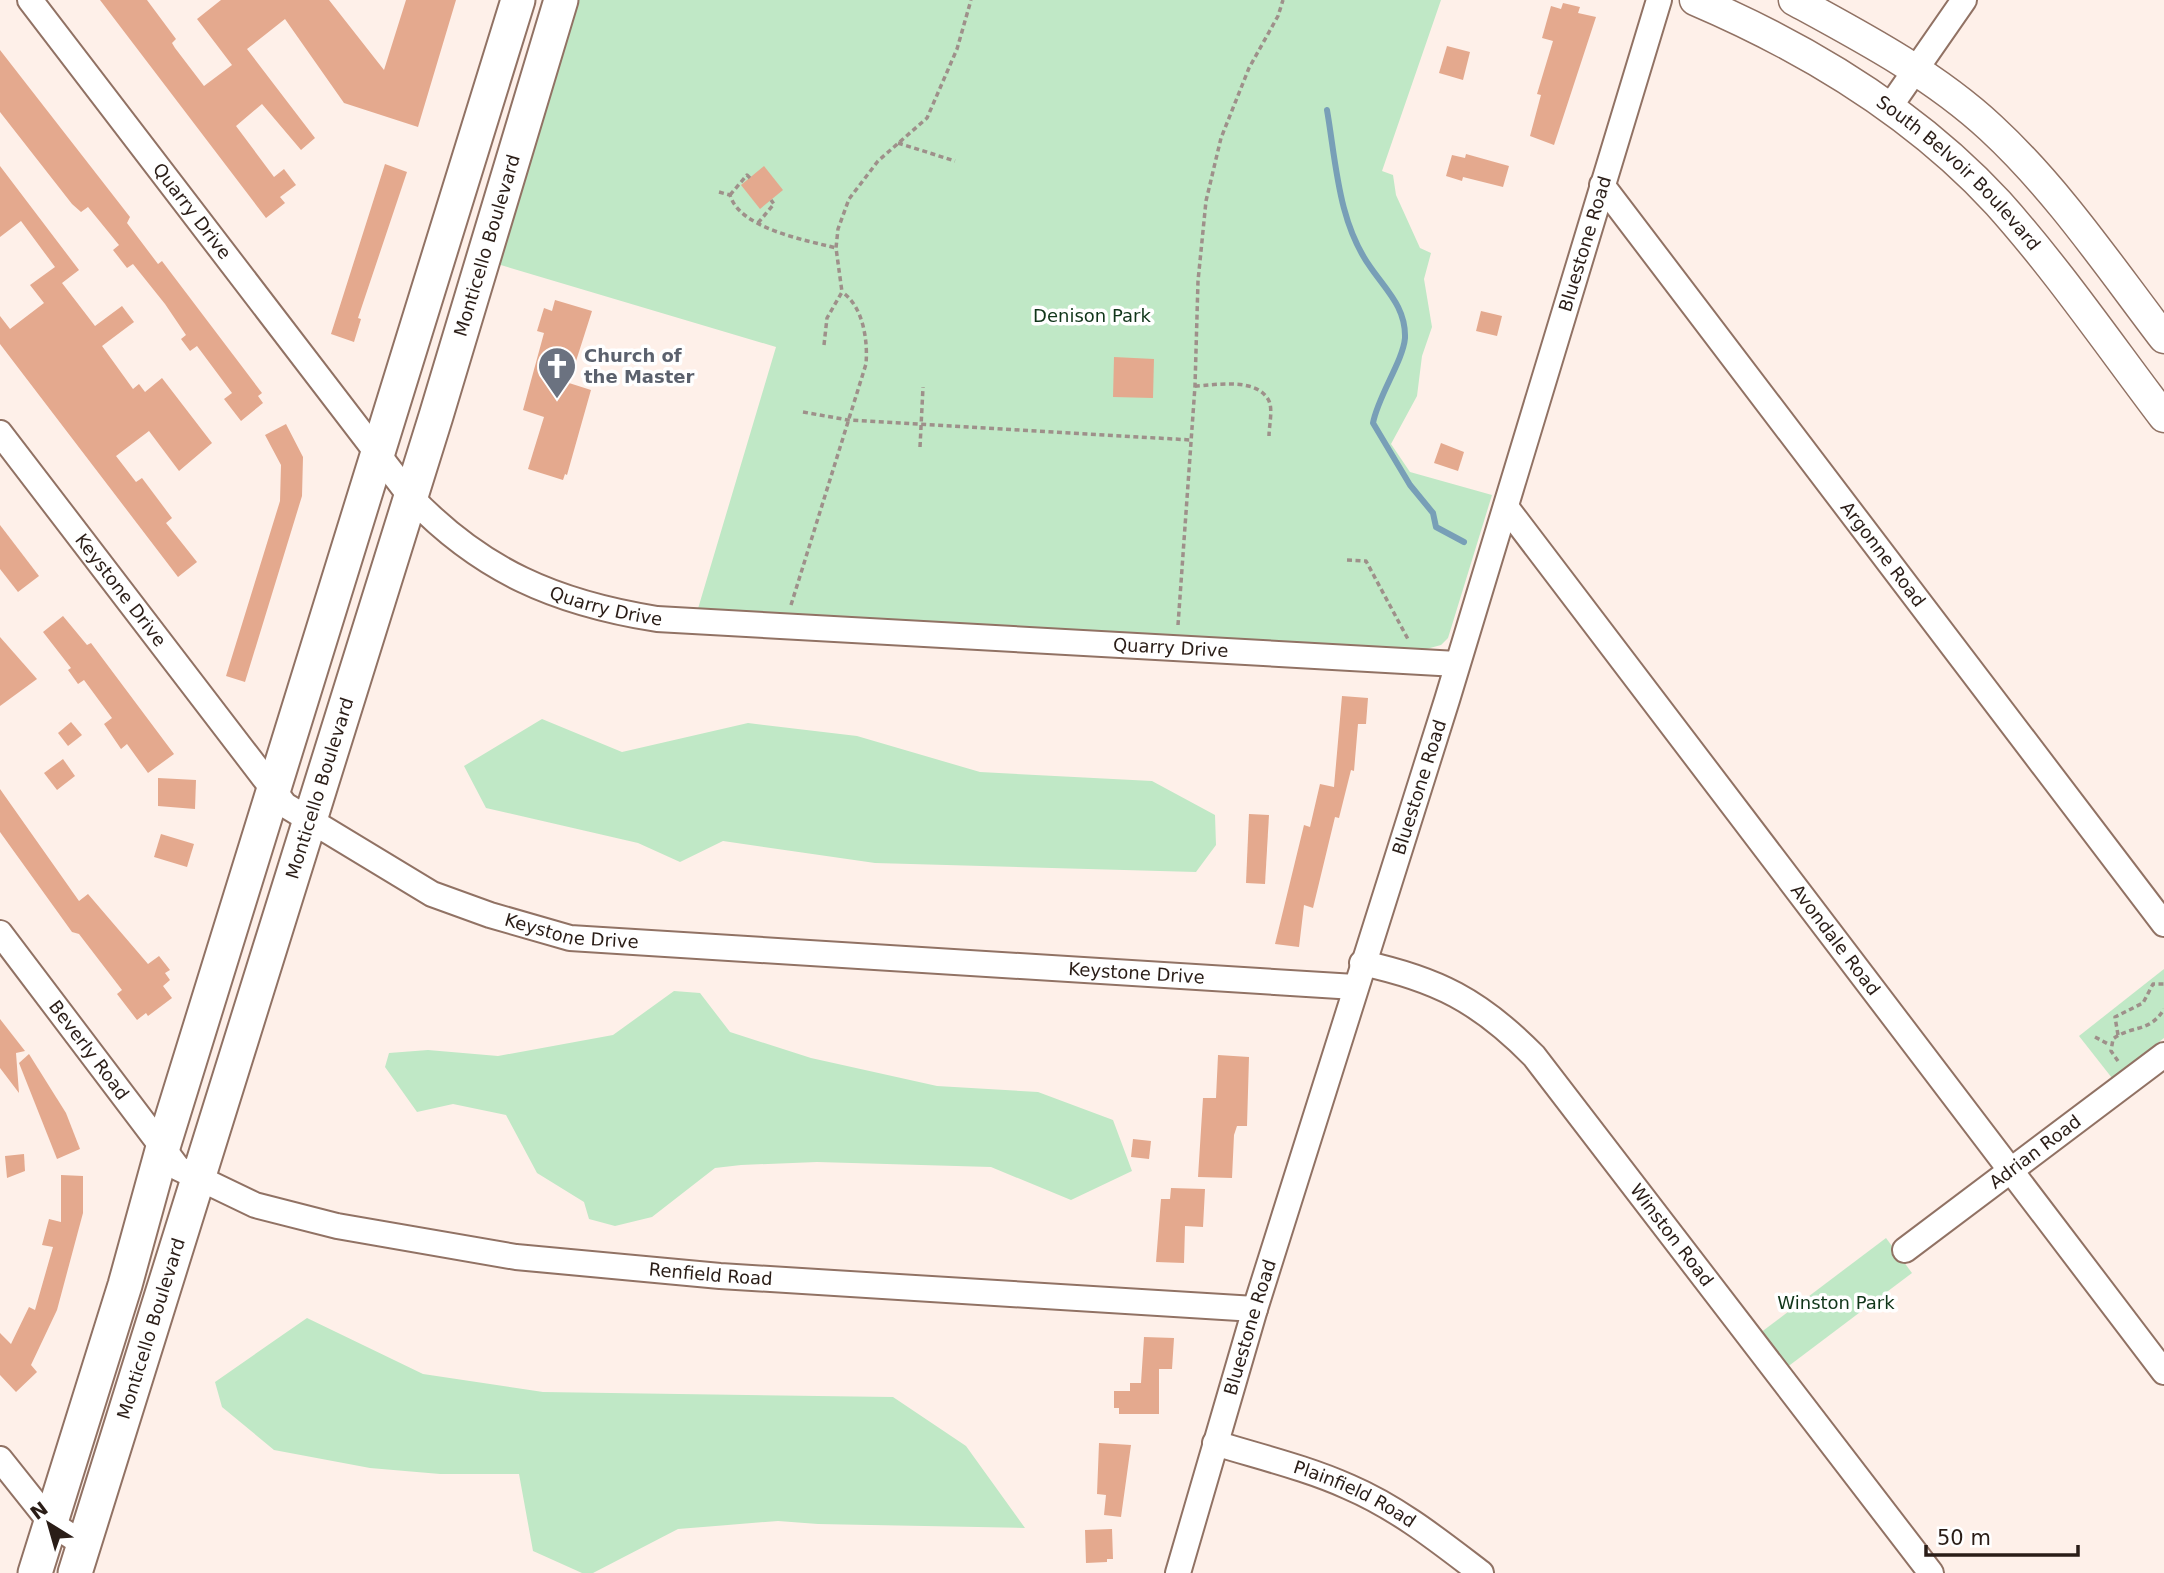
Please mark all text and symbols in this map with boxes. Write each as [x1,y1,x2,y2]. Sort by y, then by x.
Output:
street label: South Belvoir Boulevard [1873,91,2045,255]
street label: Monticello Boulevard [450,152,524,339]
street label: Quarry Drive [149,159,236,263]
street label: Bluestone Road [1554,173,1615,314]
park label: Denison Park [1033,305,1151,326]
church icon: Church of the Master [536,345,578,400]
place label: Church of the Master [584,345,694,387]
street label: Argonne Road [1837,497,1930,611]
street label: Keystone Drive [71,529,171,650]
street label: Quarry Drive [547,581,664,630]
street label: Quarry Drive [1112,634,1229,661]
street label: Monticello Boulevard [281,695,358,881]
street label: Bluestone Road [1388,717,1450,857]
street label: Avondale Road [1787,880,1885,999]
street label: Keystone Drive [502,909,639,952]
street label: Keystone Drive [1068,958,1205,988]
street label: Beverly Road [45,996,134,1104]
street label: Adrian Road [1985,1110,2085,1193]
street label: Winston Road [1626,1179,1718,1290]
street label: Monticello Boulevard [113,1235,189,1422]
street label: Bluestone Road [1219,1257,1280,1398]
street label: Renfield Road [648,1258,773,1289]
park label: Winston Park [1777,1292,1895,1313]
street label: Plainfield Road [1291,1456,1420,1532]
north arrow [14,1489,84,1559]
text: N [26,1497,52,1524]
scale bar [1926,1514,2078,1558]
text: 50 m [1937,1526,1991,1550]

